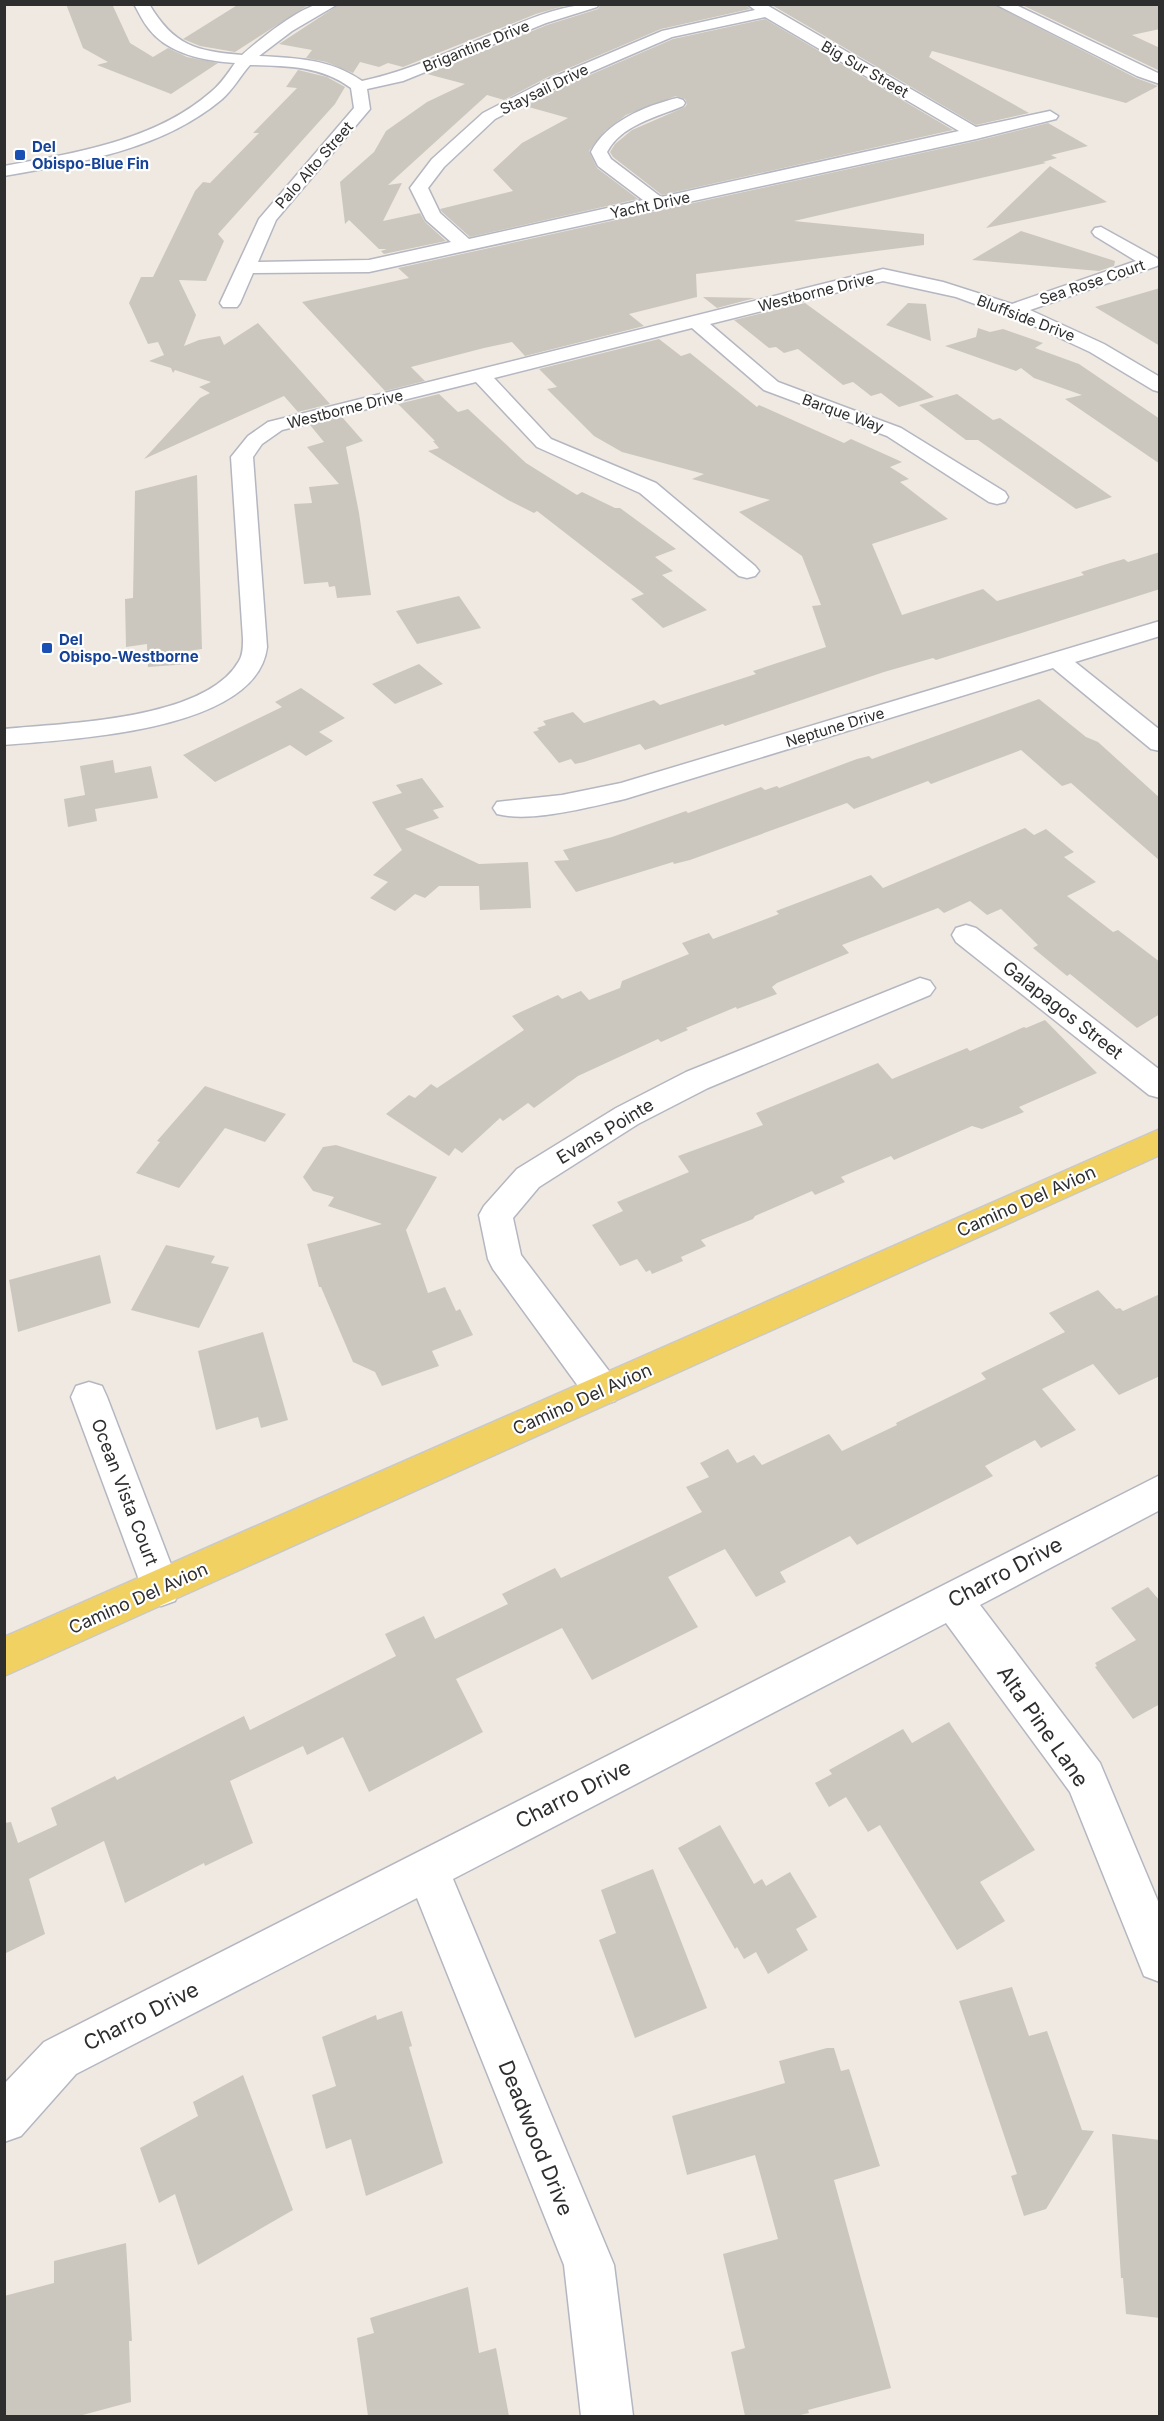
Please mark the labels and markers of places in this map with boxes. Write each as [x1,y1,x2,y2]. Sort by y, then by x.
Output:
place label: Del Obispo-Blue Fin [32,137,149,173]
marker: Del Obispo-Blue Fin [13,148,27,162]
place label: Del Obispo-Westborne [59,630,199,666]
marker: Del Obispo-Westborne [40,641,54,655]

